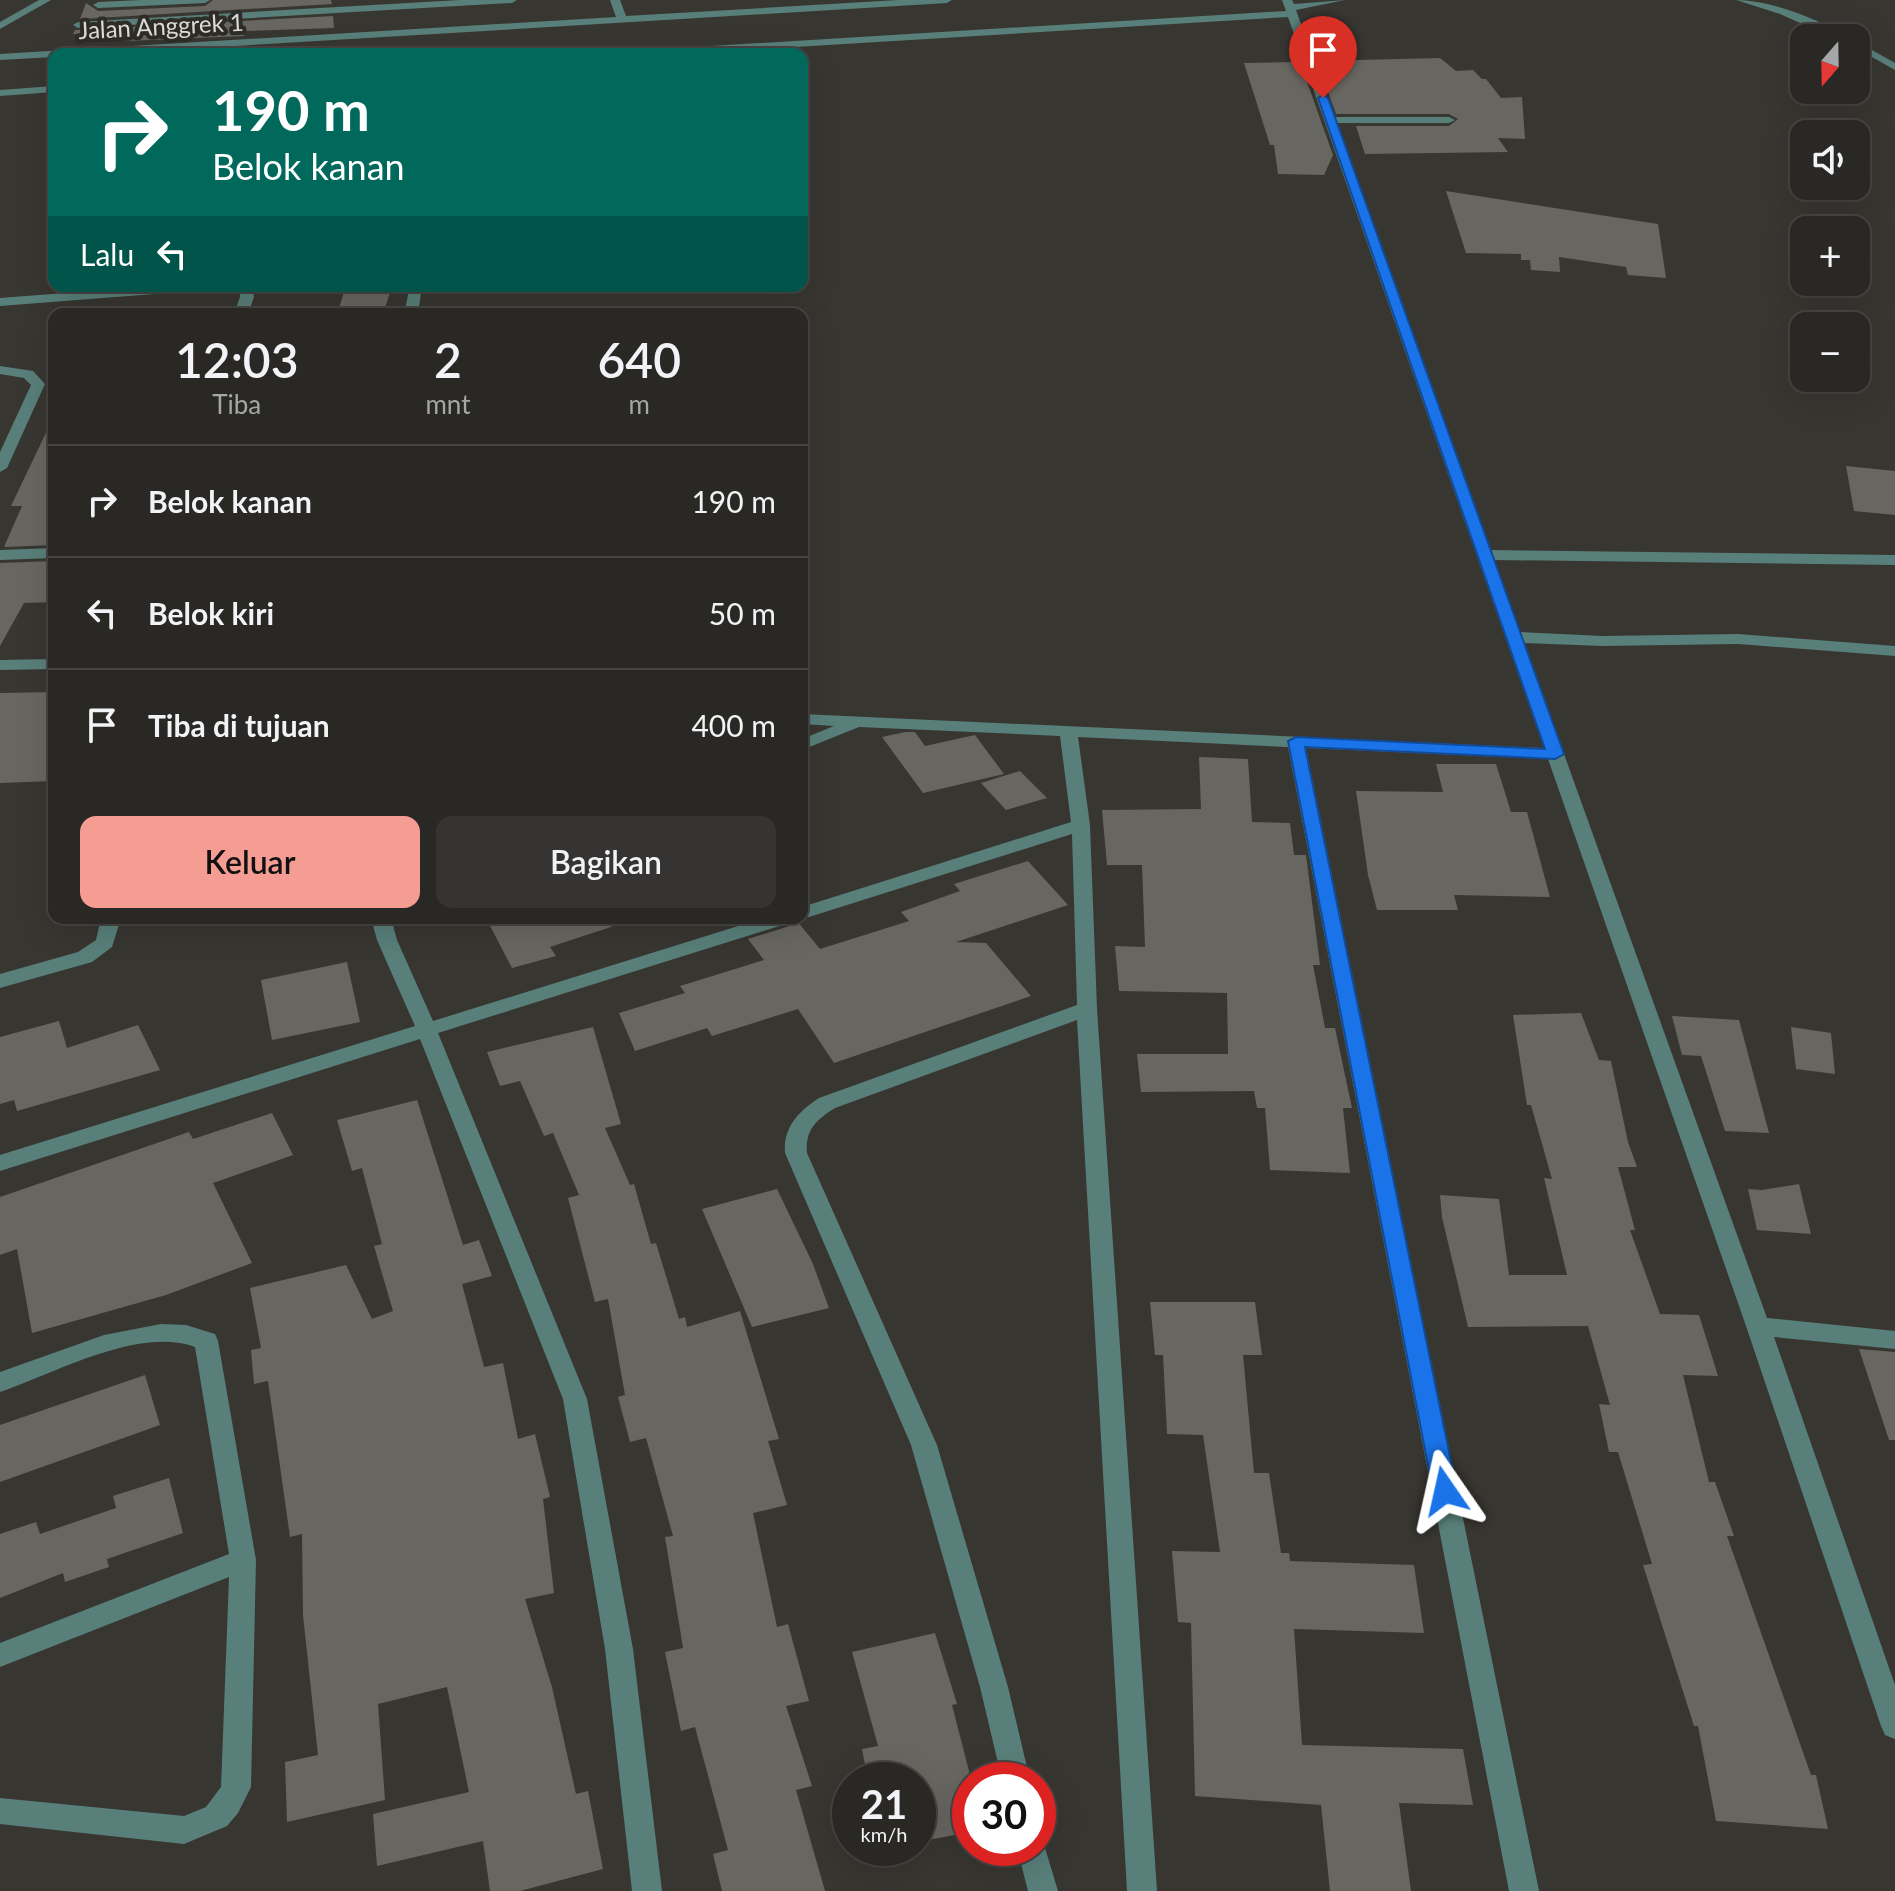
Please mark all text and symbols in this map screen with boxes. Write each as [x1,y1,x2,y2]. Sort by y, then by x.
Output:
street label: Jalan Anggrek 1 [77,7,244,44]
pin [1289,16,1357,98]
north arrow [1790,24,1870,104]
map controls [1790,24,1870,392]
icon: arrive [1301,28,1345,72]
text: 190 m [212,76,370,143]
icon: right [80,80,184,184]
button: sound [1790,120,1870,200]
text: Belok kanan [212,144,405,188]
button: + [1790,216,1870,296]
icon: left [150,232,194,276]
text: Lalu [80,236,134,272]
button: − [1790,312,1870,392]
text: 12:03 [175,331,299,388]
text: 2 [434,331,462,388]
text: 640 [597,331,681,388]
text: Tiba [212,388,261,420]
text: mnt [425,388,471,420]
text: m [629,388,650,420]
icon: right [80,479,124,523]
text: Belok kanan [148,483,312,519]
text: 190 m [691,483,776,519]
icon: left [80,591,124,635]
text: Belok kiri [148,595,274,631]
text: 50 m [709,595,776,631]
icon: arrive [80,703,124,747]
text: Tiba di tujuan [148,707,330,743]
text: 400 m [691,707,776,743]
button: Keluar [80,816,420,908]
button: Bagikan [436,816,776,908]
position arrow [1403,1449,1487,1533]
speed limit sign: 30 [952,1762,1056,1866]
text: 21 [861,1780,907,1828]
text: km/h [861,1822,907,1846]

